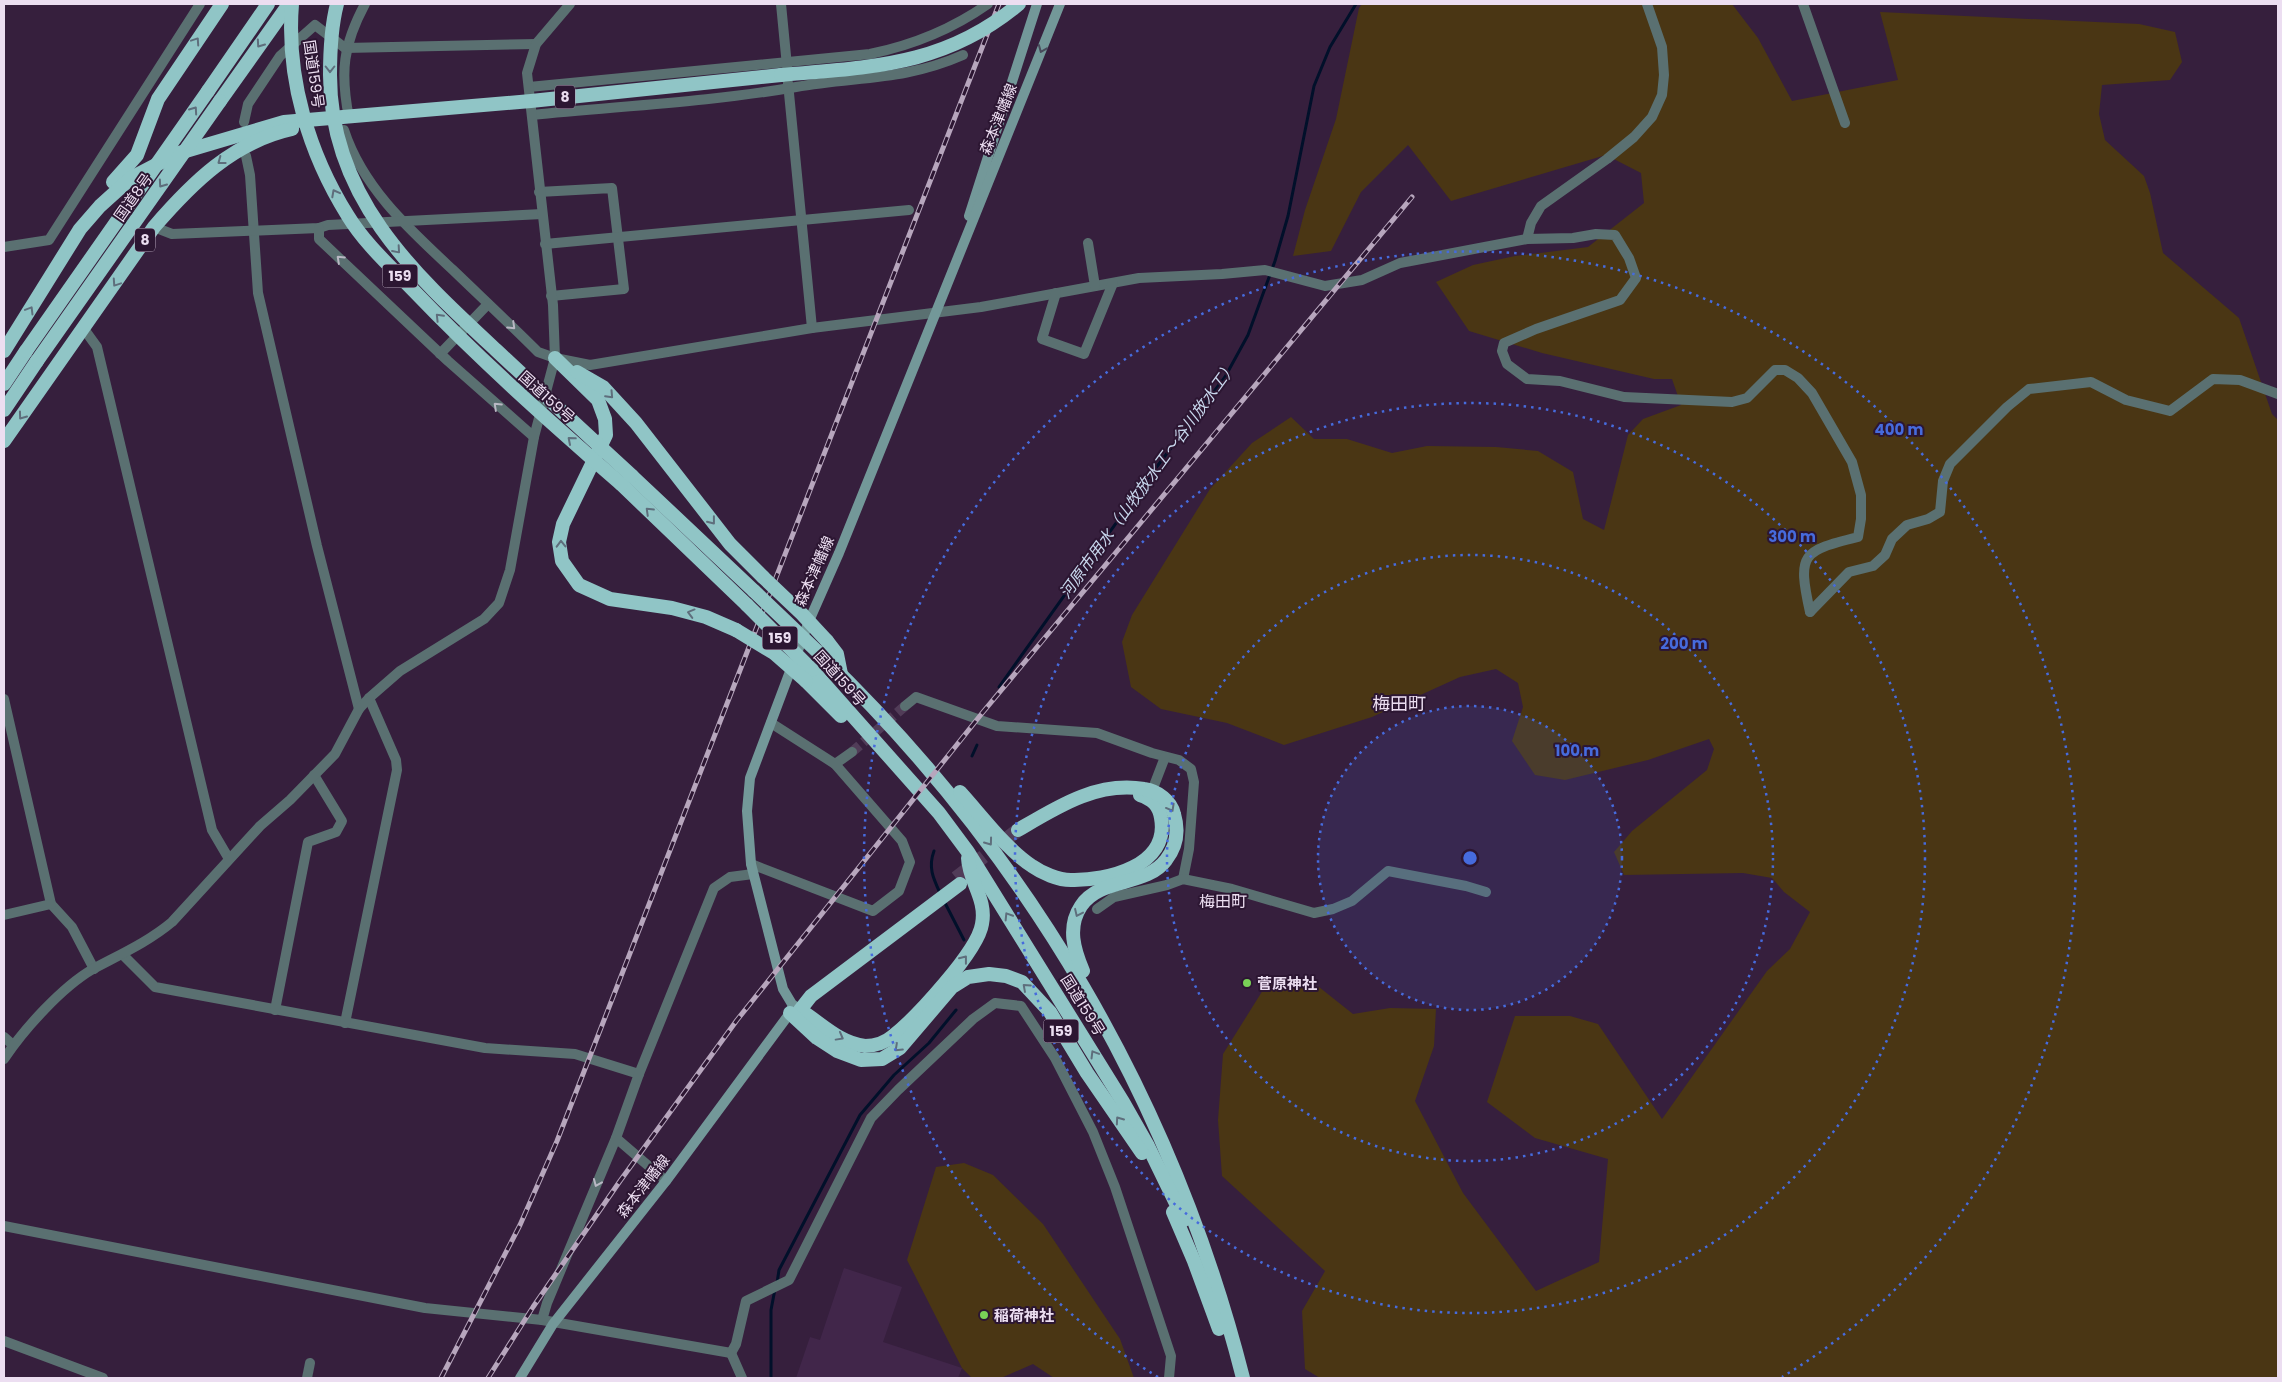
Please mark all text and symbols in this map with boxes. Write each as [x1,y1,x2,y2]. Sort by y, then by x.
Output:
one-way arrow [190,38,200,47]
one-way arrow [257,38,267,47]
street label: 国道159号 [299,39,329,109]
one-way arrow [1038,44,1049,53]
one-way arrow [325,66,335,73]
street label: 森本津幡線 [974,80,1022,158]
road number: 8 [555,85,575,108]
one-way arrow [188,107,197,116]
one-way arrow [217,155,227,164]
street label: 国道8号 [109,169,157,225]
one-way arrow [159,178,168,187]
one-way arrow [332,190,342,199]
road number: 8 [135,228,155,252]
one-way arrow [391,244,400,253]
one-way arrow [336,256,345,265]
road number: 159 [382,264,418,288]
one-way arrow [113,278,122,287]
one-way arrow [23,307,33,316]
one-way arrow [436,314,445,323]
one-way arrow [506,320,515,329]
water label: 河原市用水（山牧放水工～谷川放水工） [1054,357,1242,603]
street label: 国道159号 [514,366,580,428]
one-way arrow [604,389,613,398]
one-way arrow [493,403,502,412]
one-way arrow [19,410,28,420]
text: 400 m [1875,419,1924,440]
one-way arrow [567,437,576,446]
one-way arrow [645,508,654,517]
one-way arrow [707,515,715,524]
text: 300 m [1768,526,1816,547]
street label: 森本津幡線 [789,532,839,610]
one-way arrow [556,540,566,548]
one-way arrow [687,608,695,618]
road number: 159 [762,626,798,650]
text: 200 m [1660,633,1708,654]
street label: 国道159号 [809,645,871,711]
district label: 梅田町 [1372,691,1426,716]
text: 100 m [1555,740,1599,761]
one-way arrow [1164,803,1174,812]
one-way arrow [983,836,992,846]
centre of rings [1461,849,1479,867]
district label: 梅田町 [1199,890,1247,913]
one-way arrow [1074,908,1084,917]
one-way arrow [1005,913,1015,922]
one-way arrow [958,956,966,965]
street label: 国道159号 [1057,971,1109,1039]
place label: 菅原神社 [1257,973,1317,994]
marker: 菅原神社 [1241,977,1253,989]
one-way arrow [1023,984,1032,993]
road number: 159 [1044,1019,1078,1042]
one-way arrow [834,1031,843,1041]
one-way arrow [895,1042,904,1051]
one-way arrow [1091,1051,1101,1060]
one-way arrow [1116,1116,1125,1125]
street label: 森本津幡線 [612,1150,674,1222]
one-way arrow [593,1178,603,1187]
place label: 稲荷神社 [994,1305,1054,1326]
marker: 稲荷神社 [978,1309,990,1321]

